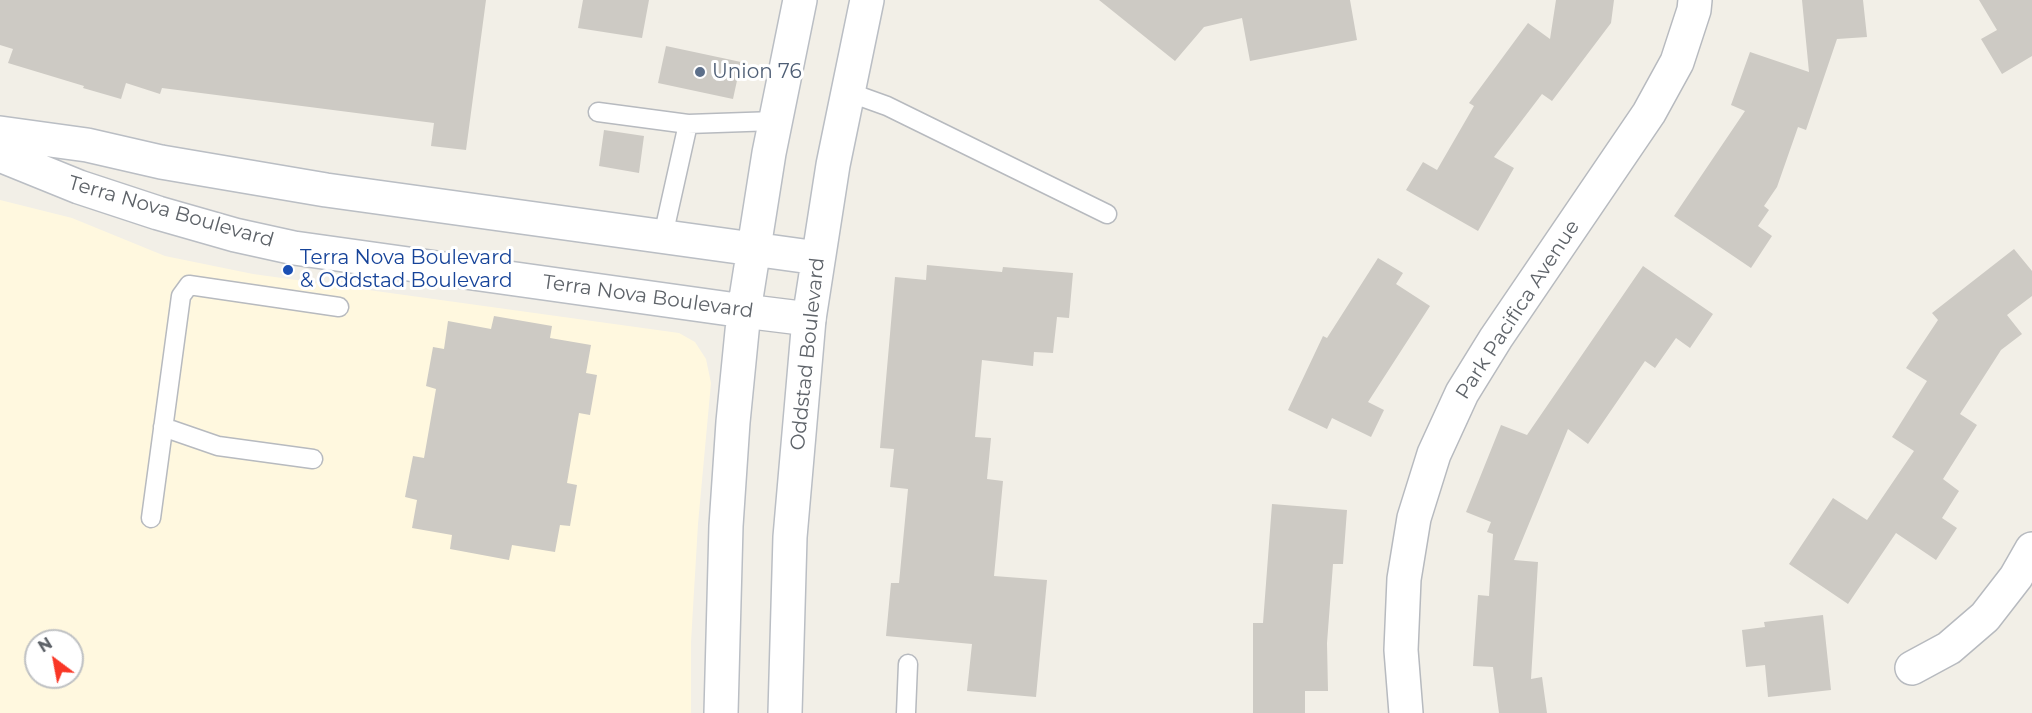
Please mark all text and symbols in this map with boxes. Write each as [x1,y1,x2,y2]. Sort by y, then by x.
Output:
place label: Union 76 [712,60,802,84]
marker: Union 76 [693,65,707,79]
street label: Terra Nova Boulevard [66,171,276,253]
street label: Park Pacifica Avenue [1451,216,1585,404]
place label: Terra Nova Boulevard & Oddstad Boulevard [300,246,512,293]
street label: Oddstad Boulevard [786,256,830,452]
marker: Terra Nova Boulevard & Oddstad Boulevard [281,263,295,277]
street label: Terra Nova Boulevard [541,270,755,324]
north arrow [24,629,84,689]
text: N [35,634,56,656]

